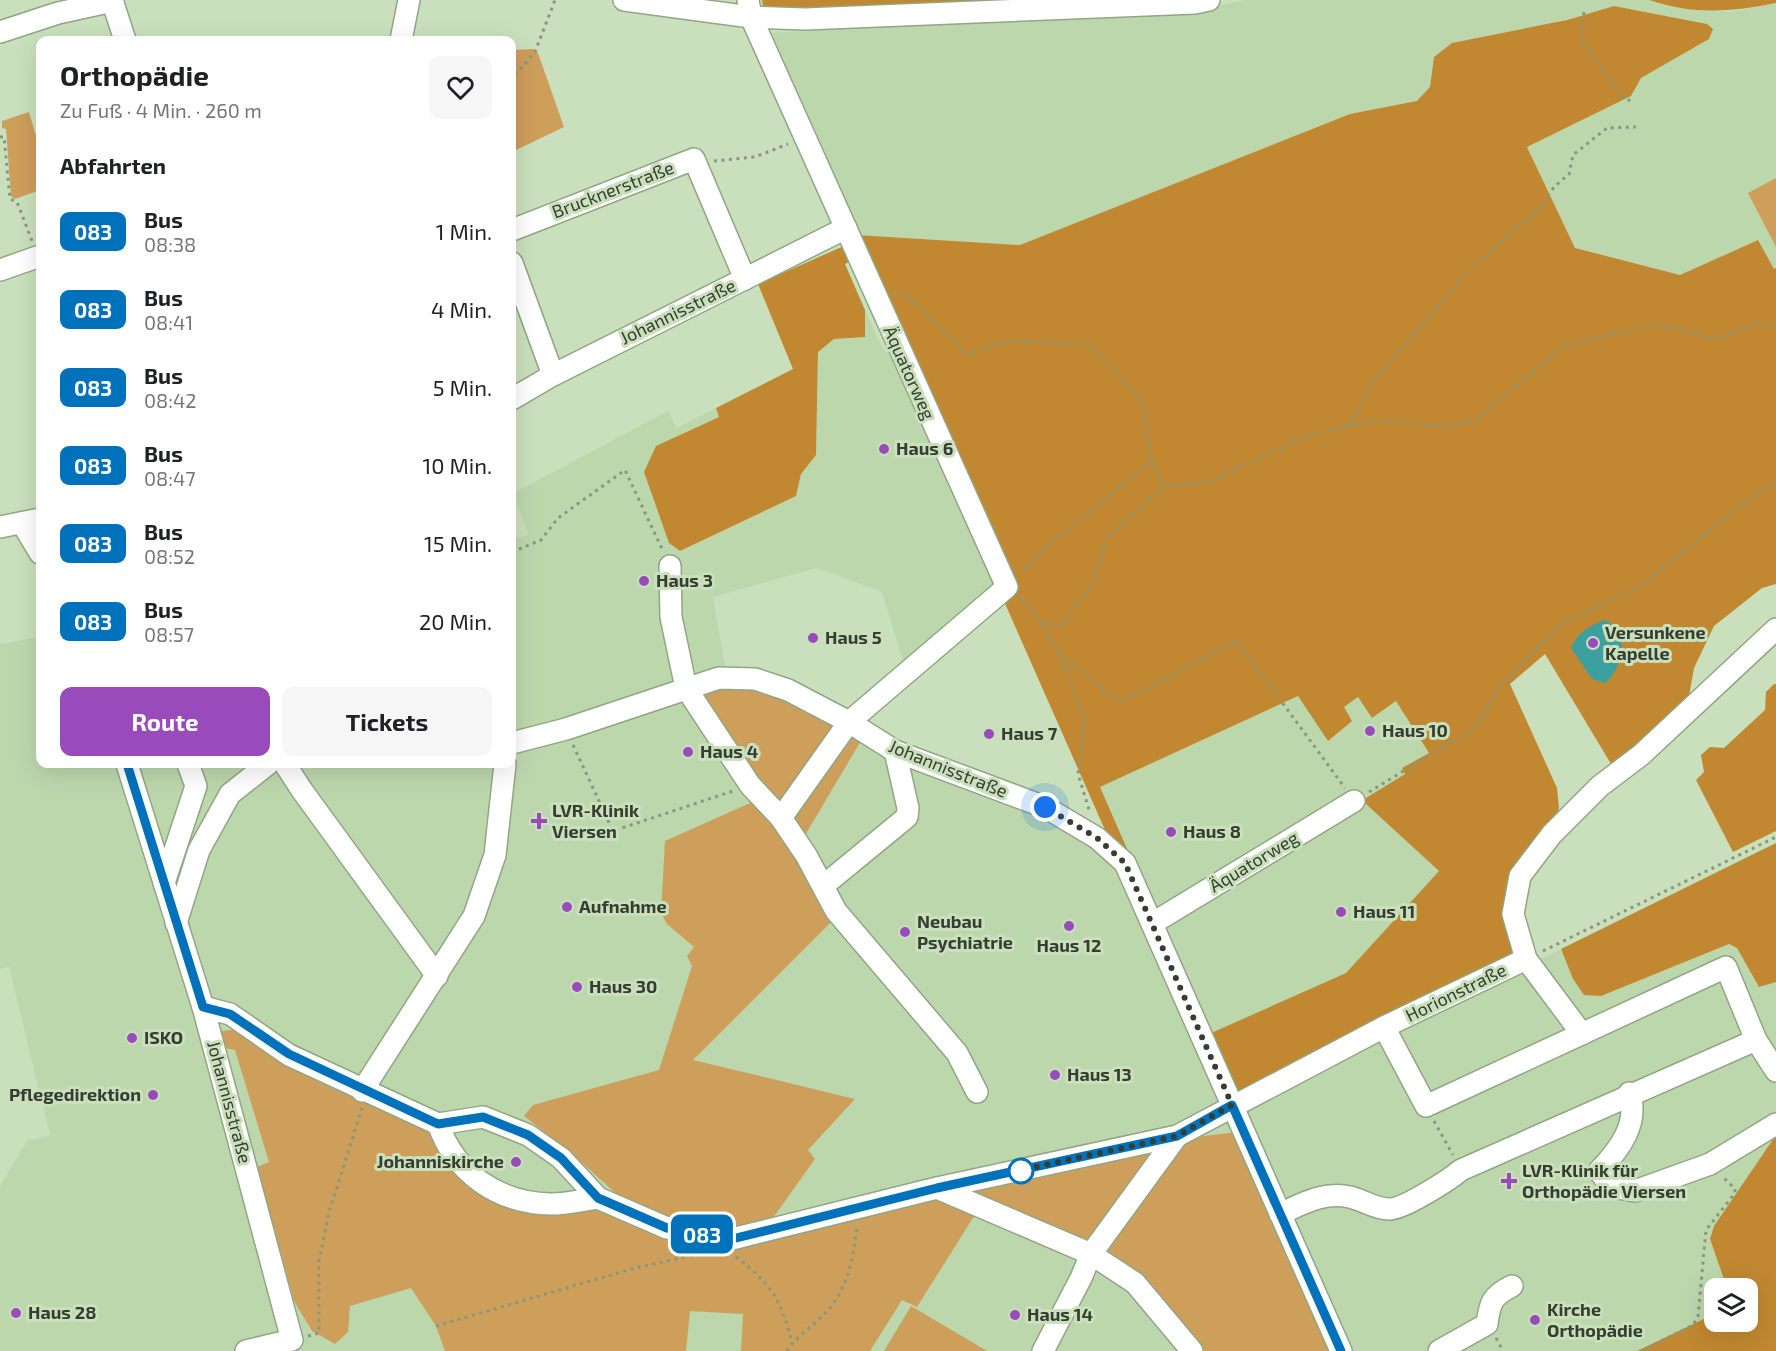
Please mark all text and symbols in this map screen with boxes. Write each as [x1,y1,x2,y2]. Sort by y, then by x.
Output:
button: heart [429,56,492,119]
text: Orthopädie [60,58,209,92]
text: Zu Fuß · 4 Min. · 260 m [60,98,262,122]
text: Abfahrten [60,152,166,178]
street label: Brucknerstraße [549,156,677,222]
text: Bus [144,206,183,232]
text: 1 Min. [436,218,492,244]
text: 083 [74,219,112,244]
text: 08:38 [144,232,196,256]
street label: Johannisstraße [616,274,739,349]
text: Bus [144,284,183,310]
text: 4 Min. [431,296,492,322]
text: 083 [74,297,112,322]
text: 08:41 [144,310,193,334]
street label: Äquatorweg [879,322,940,423]
text: Bus [144,362,183,388]
text: 5 Min. [433,374,492,400]
text: 083 [74,375,112,400]
text: 08:42 [144,388,196,412]
place label: Haus 6 [896,437,953,459]
text: Bus [144,440,183,466]
marker: Haus 6 [877,442,891,456]
text: 10 Min. [423,452,492,478]
text: 083 [74,453,112,478]
text: 08:47 [144,466,195,490]
text: Bus [144,518,183,544]
text: 15 Min. [424,530,492,556]
text: 083 [74,531,112,556]
text: 08:52 [144,544,195,568]
place label: Haus 3 [656,569,713,591]
marker: Haus 3 [637,574,651,588]
text: Bus [144,596,183,622]
text: 20 Min. [419,608,492,634]
text: 083 [74,609,112,634]
place label: Versunkene Kapelle [1605,621,1706,664]
text: 08:57 [144,622,194,646]
place label: Haus 5 [825,626,882,648]
marker: Haus 5 [806,631,820,645]
marker: Versunkene Kapelle [1586,636,1600,650]
button: Route [60,687,270,756]
button: Tickets [282,687,492,756]
place label: Haus 10 [1382,719,1448,741]
place label: Haus 7 [1001,722,1058,744]
marker: Haus 10 [1363,724,1377,738]
marker: Haus 7 [982,727,996,741]
street label: Johannisstraße [886,734,1011,802]
place label: Haus 4 [700,740,758,762]
marker: Haus 4 [681,745,695,759]
your location [1030,792,1060,822]
place label: LVR-Klinik Viersen [552,799,639,842]
marker: LVR-Klinik Viersen [530,812,548,830]
place label: Haus 8 [1183,820,1241,842]
marker: Haus 8 [1164,825,1178,839]
street label: Äquatorweg [1205,826,1302,896]
place label: Aufnahme [579,895,667,917]
marker: Aufnahme [560,900,574,914]
place label: Haus 11 [1353,900,1415,922]
marker: Haus 11 [1334,905,1348,919]
place label: Neubau Psychiatrie [917,910,1013,953]
marker: Haus 12 [1062,919,1076,933]
marker: Neubau Psychiatrie [898,925,912,939]
place label: Haus 12 [1036,934,1102,956]
street label: Horionstraße [1402,958,1510,1026]
place label: Haus 30 [589,975,657,997]
marker: Haus 30 [570,980,584,994]
place label: ISKO [144,1026,183,1048]
marker: ISKO [125,1031,139,1045]
street label: Johannisstraße [203,1038,257,1166]
place label: Haus 13 [1067,1063,1132,1085]
marker: Haus 13 [1048,1068,1062,1082]
place label: Pflegedirektion [9,1083,141,1105]
marker: Pflegedirektion [146,1088,160,1102]
place label: Johanniskirche [377,1150,504,1172]
marker: Johanniskirche [509,1155,523,1169]
unlabelled marker [1008,1158,1034,1184]
place label: LVR-Klinik für Orthopädie Viersen [1522,1159,1686,1202]
marker: LVR-Klinik für Orthopädie Viersen [1500,1172,1518,1190]
line badge: 083 [668,1214,736,1254]
text: 083 [683,1222,721,1247]
map controls [1704,1278,1758,1332]
button: layers [1704,1278,1758,1332]
place label: Kirche Orthopädie [1547,1298,1643,1341]
place label: Haus 28 [28,1301,97,1323]
place label: Haus 14 [1027,1303,1093,1325]
marker: Haus 28 [9,1306,23,1320]
marker: Haus 14 [1008,1308,1022,1322]
marker: Kirche Orthopädie [1528,1313,1542,1327]

